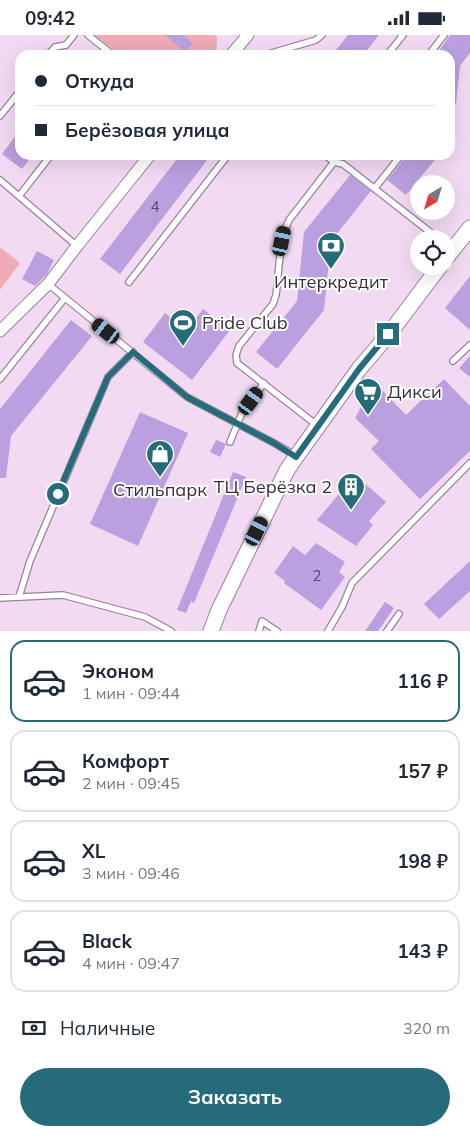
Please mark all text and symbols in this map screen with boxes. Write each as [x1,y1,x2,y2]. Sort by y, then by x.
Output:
text: 09:42 [25,6,75,30]
text: Откуда [65,69,134,93]
text: Берёзовая улица [65,118,230,142]
north arrow [410,175,455,220]
map controls [410,175,455,275]
house number: 4 [150,197,160,216]
car [271,225,292,257]
button: locate [410,230,455,275]
bank icon: Интеркредит [316,231,346,270]
place label: Интеркредит [274,270,389,293]
sports icon: Pride Club [168,308,198,347]
place label: Pride Club [202,311,287,334]
car [89,316,122,346]
route end [377,323,399,345]
supermarket icon: Дикси [353,377,383,416]
place label: Дикси [387,380,442,403]
car [236,384,265,418]
shop icon: Стильпарк [145,439,175,478]
building icon: ТЦ Берёзка 2 [336,472,366,511]
place label: ТЦ Берёзка 2 [214,475,332,498]
place label: Стильпарк [113,478,207,501]
route start [47,483,69,505]
car [243,514,270,548]
house number: 2 [312,566,322,585]
icon: car [22,659,67,704]
text: Эконом [82,659,154,683]
text: 116 ₽ [397,669,448,693]
text: 1 мин · 09:44 [82,683,180,703]
icon: car [22,749,67,794]
text: Комфорт [82,749,169,773]
text: 157 ₽ [397,759,448,783]
text: 2 мин · 09:45 [82,773,180,793]
icon: car [22,839,67,884]
text: XL [82,839,105,863]
text: 198 ₽ [397,849,448,873]
text: 3 мин · 09:46 [82,863,180,883]
icon: car [22,929,67,974]
text: Black [82,929,132,953]
text: 143 ₽ [397,939,448,963]
text: 4 мин · 09:47 [82,953,180,973]
icon: cash [20,1014,48,1042]
text: Наличные [60,1016,155,1040]
text: 320 m [403,1018,450,1038]
button: Заказать [20,1068,450,1126]

